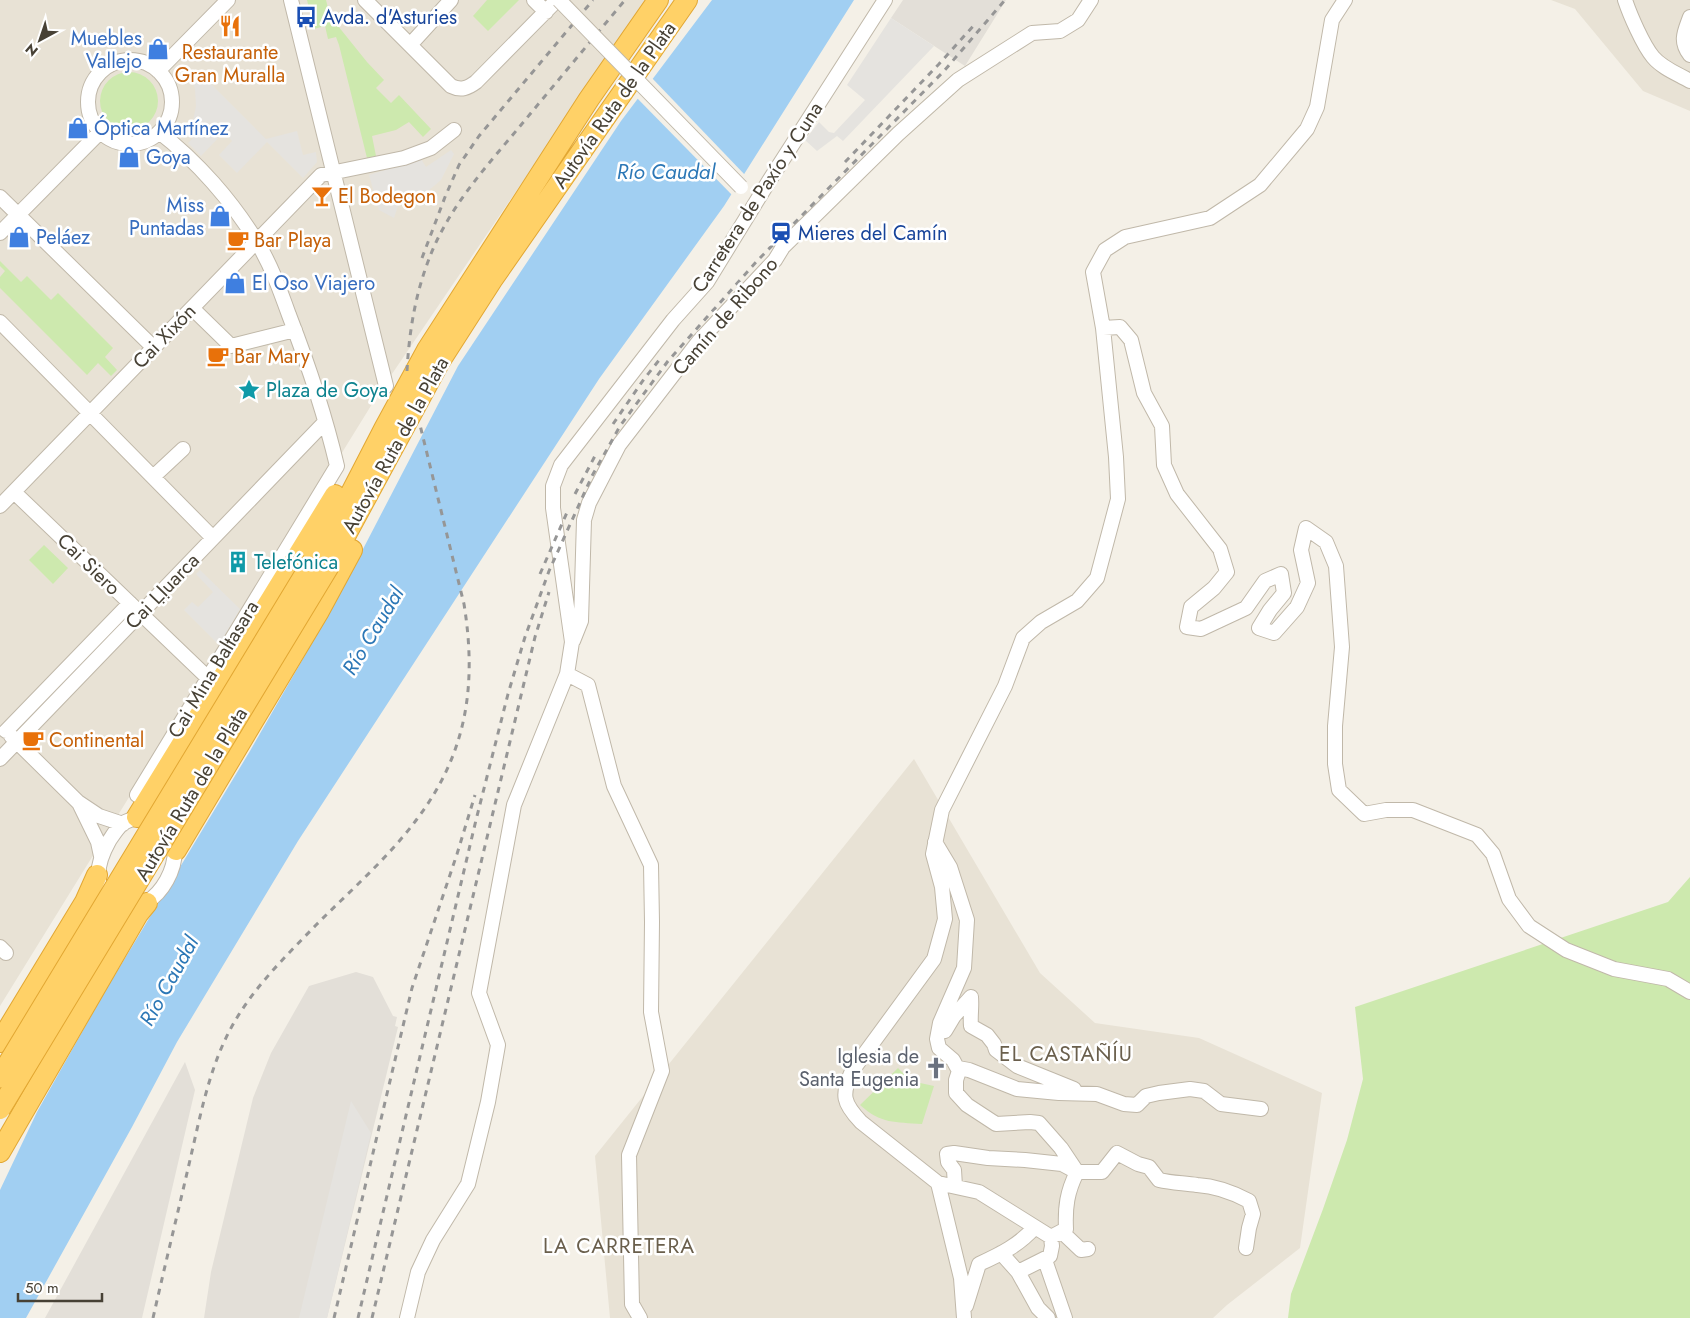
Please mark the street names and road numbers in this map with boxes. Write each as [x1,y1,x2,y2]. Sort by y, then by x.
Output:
street label: Autovía Ruta de la Plata [546,16,683,195]
street label: Carretera de Paxío y Cuna [685,96,830,298]
street label: Camín de Ribono [666,251,785,382]
street label: Cai Xixón [126,297,203,375]
street label: Autovía Ruta de la Plata [335,352,456,539]
street label: Cai Siero [50,527,127,602]
street label: Cai Ḷḷuarca [119,547,206,636]
street label: Cai Mina Baltasara [161,595,266,744]
street label: Autovía Ruta de la Plata [128,702,255,887]

